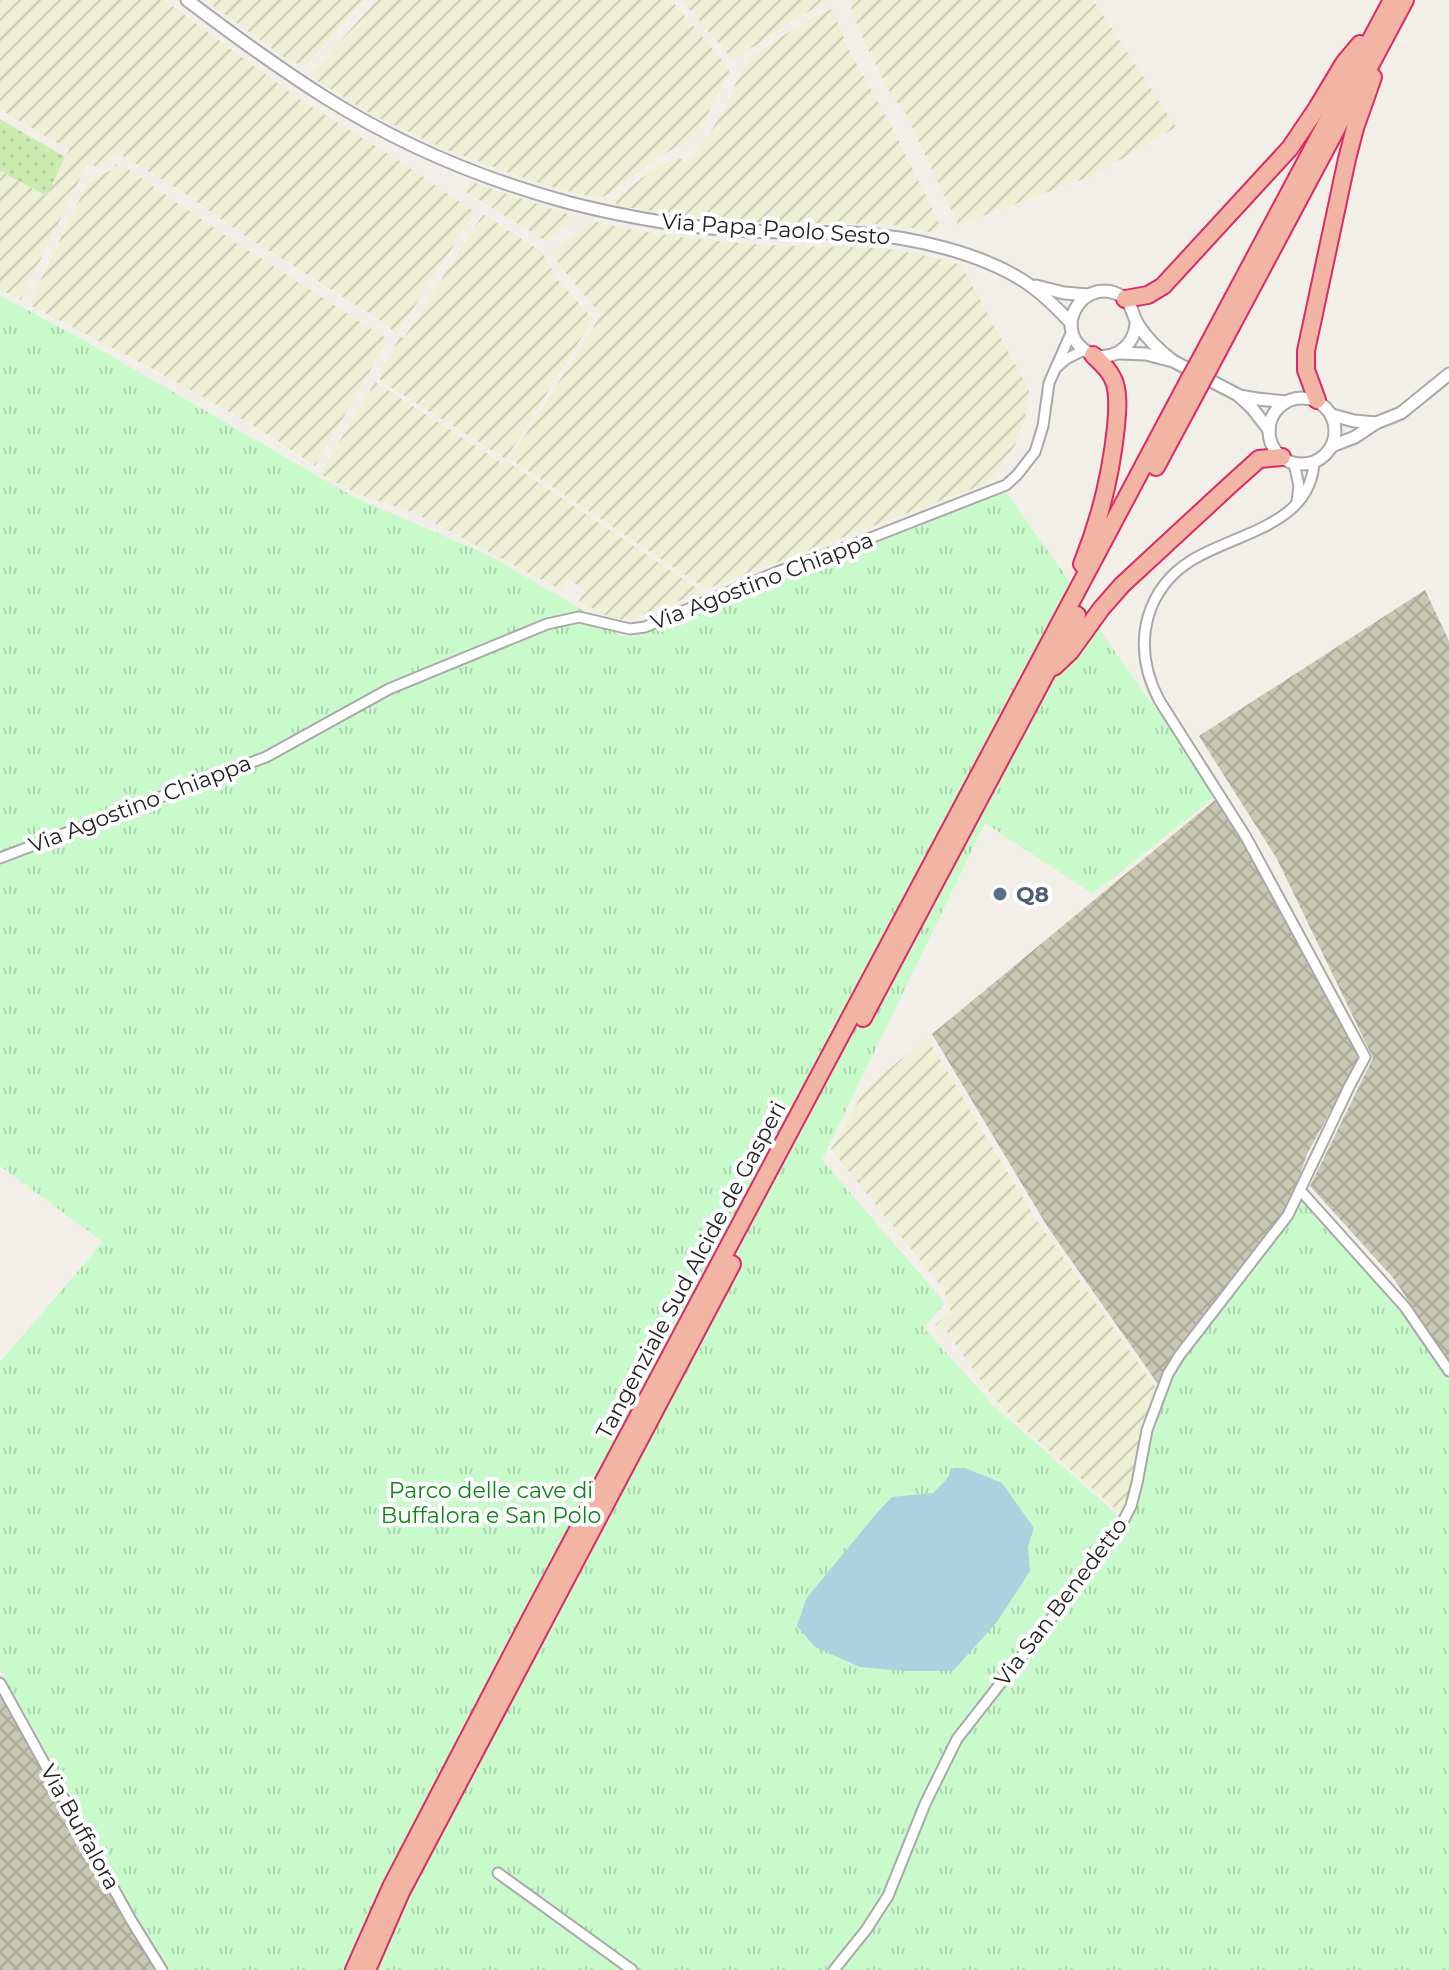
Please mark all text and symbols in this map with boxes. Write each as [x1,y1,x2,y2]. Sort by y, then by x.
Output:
street label: Via Papa Paolo Sesto [661,208,891,250]
street label: Via Agostino Chiappa [647,526,877,636]
street label: Via Agostino Chiappa [25,749,255,859]
place label: Q8 [1016,881,1049,908]
marker: Q8 [991,885,1009,903]
street label: Tangenziale Sud Alcide de Gasperi [590,1097,792,1443]
park label: Parco delle cave di Buffalora e San Polo [381,1477,601,1529]
street label: Via San Benedetto [989,1512,1133,1692]
street label: Via Buffalora [34,1760,126,1894]

